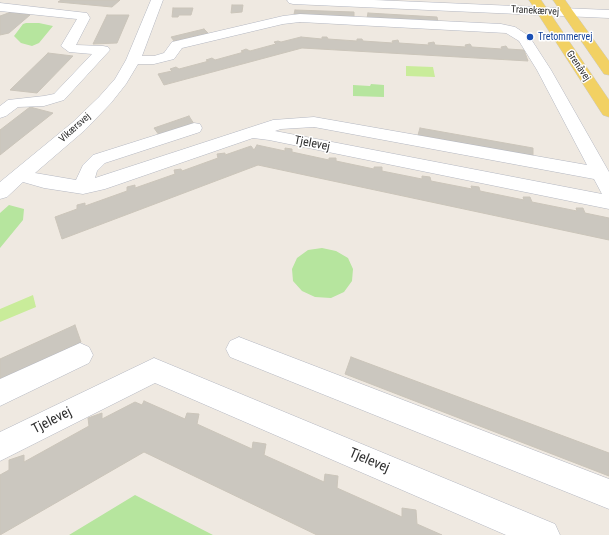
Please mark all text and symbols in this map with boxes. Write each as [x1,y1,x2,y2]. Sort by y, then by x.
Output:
street label: Tranekærvej [511,4,559,18]
place label: Tretommervej [538,31,592,43]
marker: Tretommervej [525,32,535,42]
street label: Grenåvej [563,48,593,84]
street label: Vikærsvej [57,111,93,145]
street label: Tjelevej [293,133,331,155]
street label: Tjelevej [29,404,75,438]
street label: Tjelevej [346,445,392,477]

